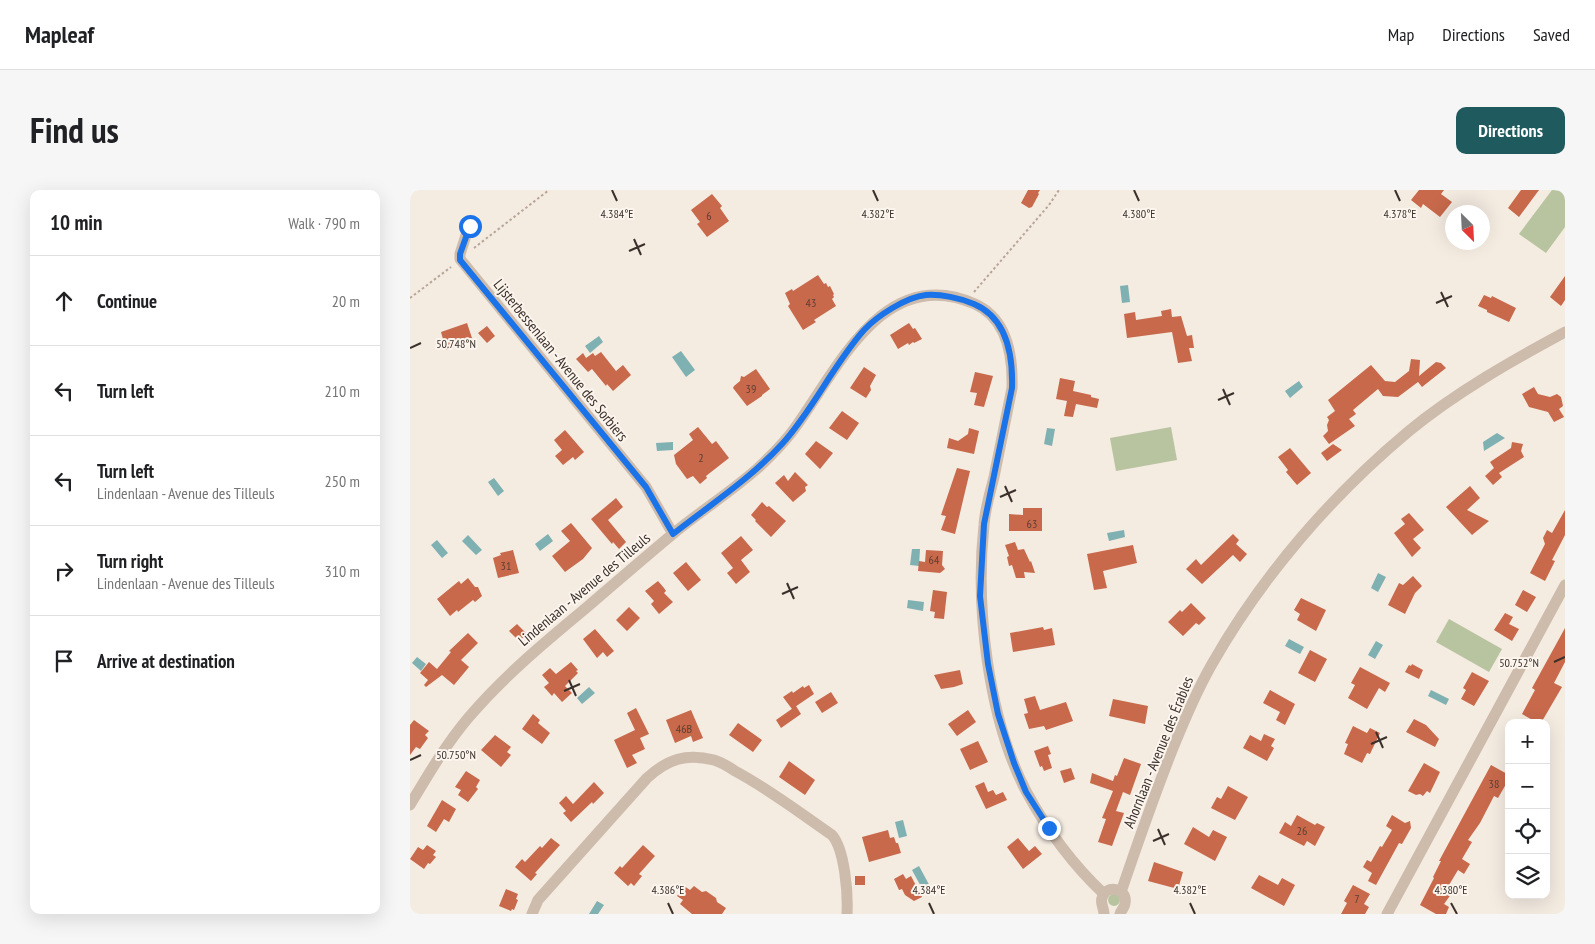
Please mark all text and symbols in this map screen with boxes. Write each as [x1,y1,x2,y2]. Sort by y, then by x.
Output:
text: Mapleaf [25,19,94,50]
text: Map [1388,23,1414,46]
text: Directions [1442,23,1505,46]
text: Saved [1533,23,1570,46]
text: Find us [30,107,119,153]
button: Directions [1456,107,1565,154]
north arrow [1445,205,1490,250]
text: 4.384°E [601,206,634,221]
text: 4.382°E [862,206,895,221]
text: 4.380°E [1123,206,1156,221]
text: 4.378°E [1384,206,1417,221]
house number: 6 [706,208,712,223]
text: 10 min [50,209,102,236]
text: Walk · 790 m [288,213,360,233]
route start [459,215,482,238]
street label: Lijsterbessenlaan - Avenue des Sorbiers [490,275,632,445]
icon: ahead [50,287,78,315]
text: Continue [97,289,157,313]
text: 20 m [332,291,360,311]
house number: 43 [806,295,816,310]
text: 50.748°N [436,336,476,351]
icon: left [50,377,78,405]
text: Turn left [97,379,154,403]
text: 210 m [325,381,360,401]
house number: 39 [746,381,756,396]
house number: 2 [698,450,704,465]
text: Turn left [97,459,154,483]
icon: left [50,467,78,495]
text: 250 m [325,471,360,491]
text: Lindenlaan - Avenue des Tilleuls [97,483,275,503]
house number: 63 [1027,516,1037,531]
street label: Lindenlaan - Avenue des Tilleuls [514,528,654,650]
text: Turn right [97,549,163,573]
house number: 64 [929,552,940,567]
icon: right [50,557,78,585]
house number: 31 [501,558,511,573]
text: 310 m [325,561,360,581]
text: Lindenlaan - Avenue des Tilleuls [97,573,275,593]
icon: arrive [50,647,78,675]
text: Arrive at destination [97,649,235,673]
text: 50.752°N [1499,655,1539,670]
street label: Ahornlaan - Avenue des Érables [1119,673,1197,831]
map controls [1505,719,1550,899]
button: + [1505,719,1550,764]
house number: 46B [676,721,693,736]
text: 50.750°N [436,747,476,762]
button: − [1505,764,1550,809]
house number: 38 [1489,776,1499,791]
button: locate [1505,809,1550,854]
route end [1038,817,1061,840]
house number: 26 [1297,823,1307,838]
button: layers [1505,854,1550,899]
text: 4.386°E [652,882,685,897]
text: 4.384°E [913,882,946,897]
text: 4.382°E [1174,882,1207,897]
text: 4.380°E [1435,882,1468,897]
house number: 7 [1354,891,1360,906]

